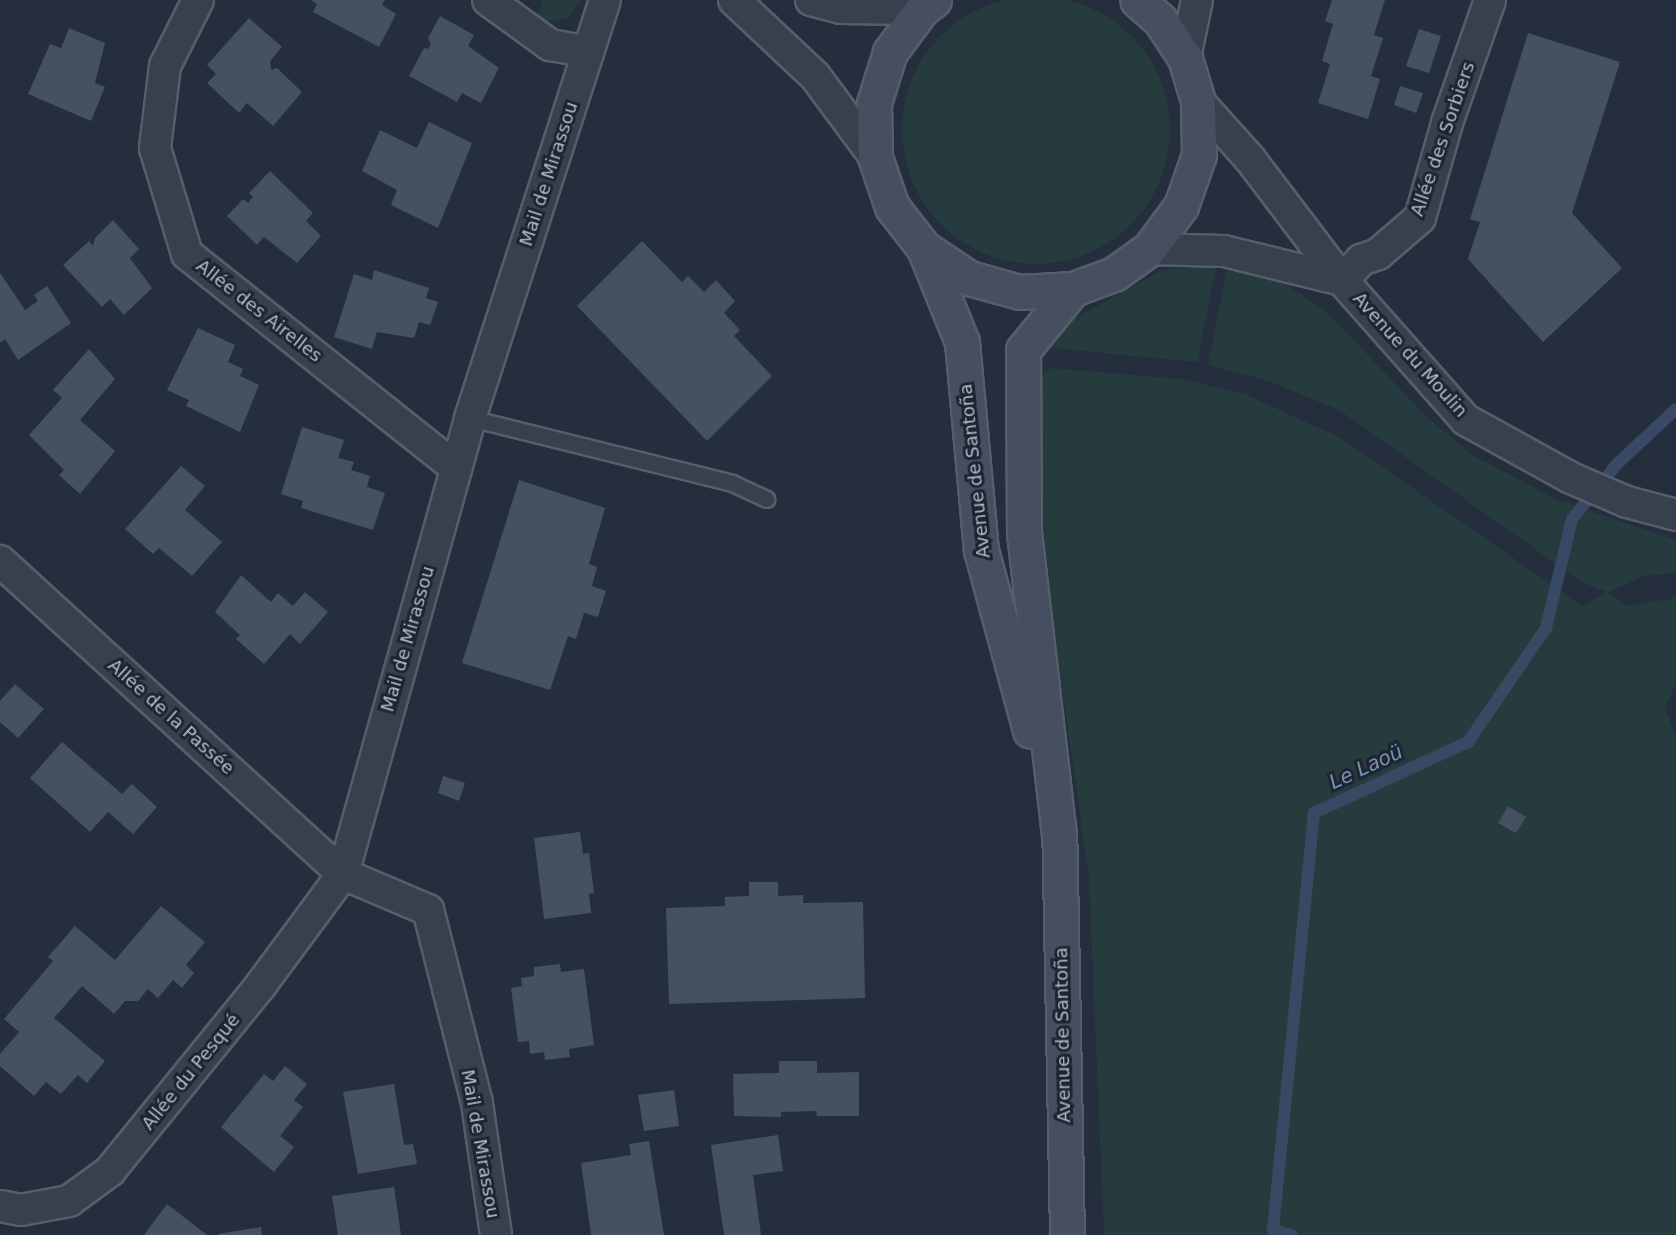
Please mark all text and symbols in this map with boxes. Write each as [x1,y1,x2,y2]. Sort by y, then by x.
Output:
street label: Allée des Sorbiers [1406,59,1480,219]
street label: Mail de Mirassou [515,99,583,249]
street label: Allée des Airelles [192,255,326,367]
street label: Avenue du Moulin [1348,288,1472,422]
street label: Avenue de Santoña [955,383,995,559]
street label: Mail de Mirassou [377,564,439,714]
street label: Allée de la Passée [104,655,238,779]
water label: Le Laoü [1326,740,1406,794]
street label: Avenue de Santoña [1051,947,1075,1123]
street label: Allée du Pesqué [138,1010,244,1134]
street label: Mail de Mirassou [456,1068,504,1220]

